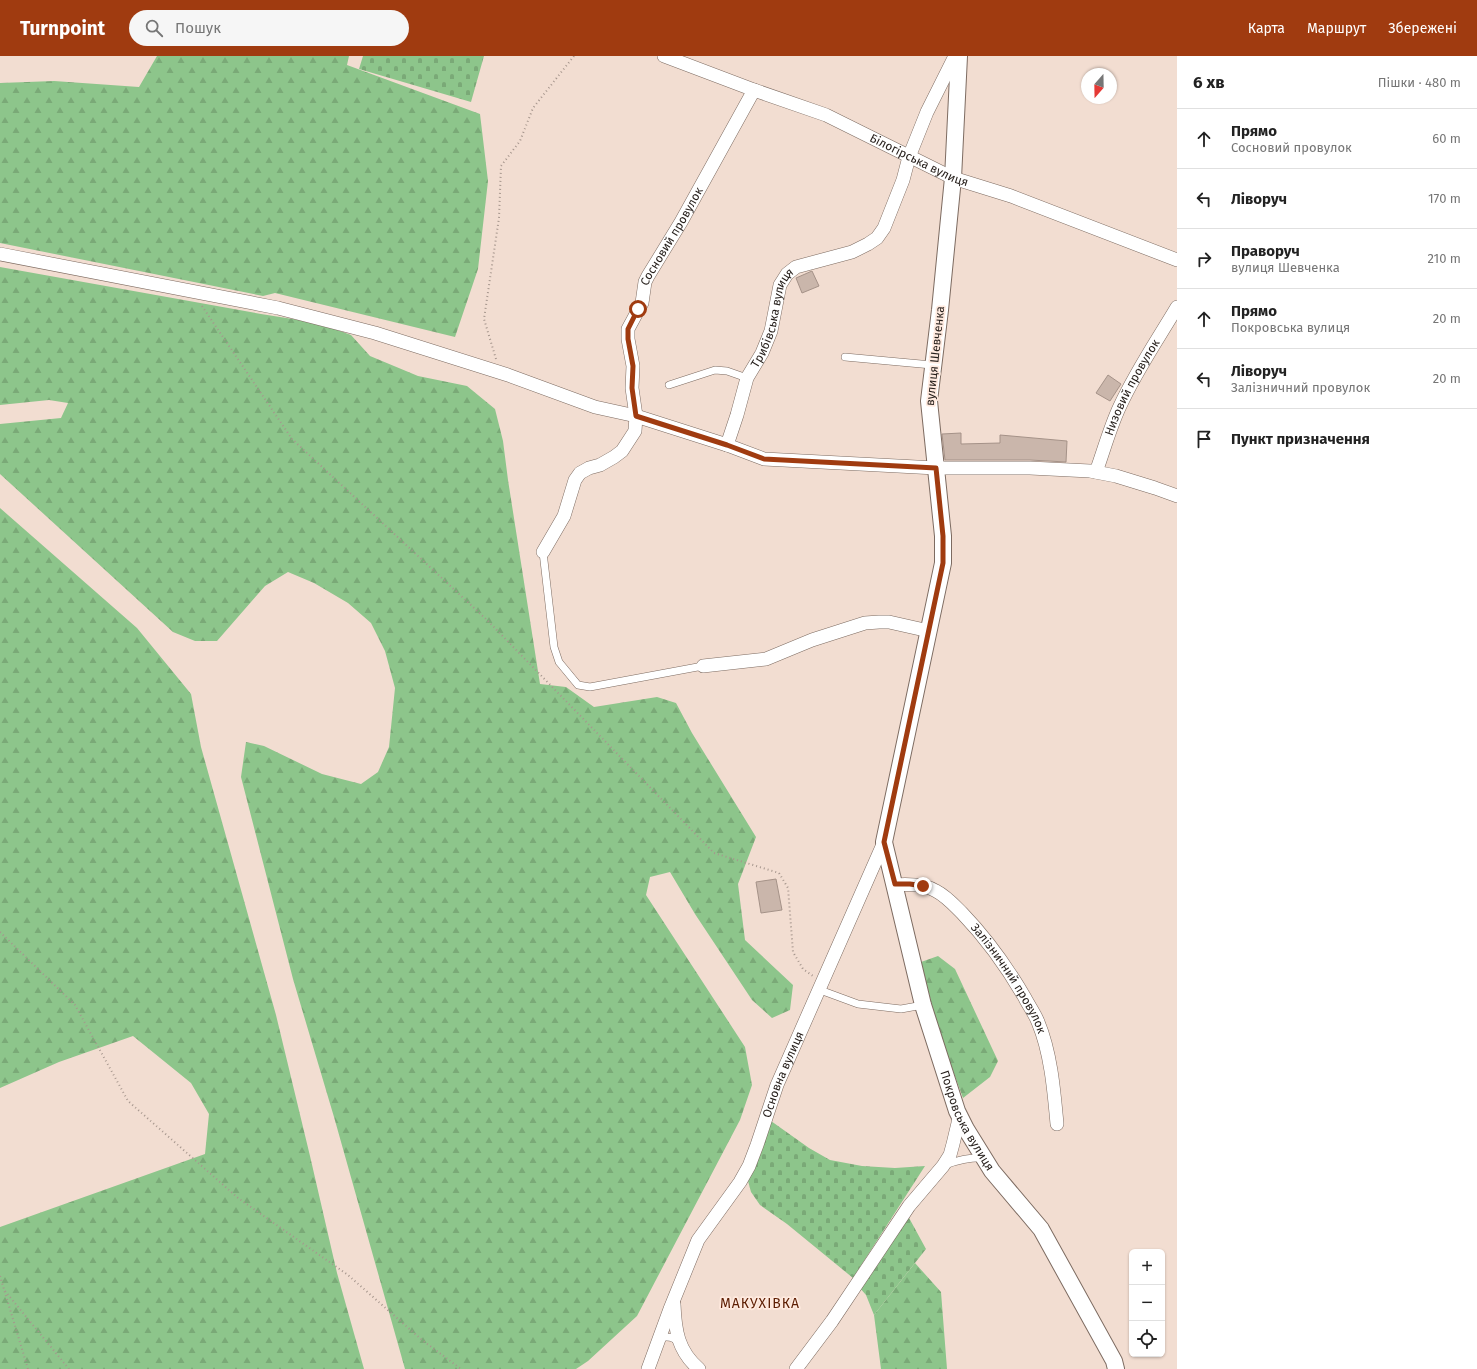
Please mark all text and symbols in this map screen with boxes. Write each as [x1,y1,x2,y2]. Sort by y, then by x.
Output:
search box [129,10,409,46]
text: Turnpoint [20,17,105,40]
icon: search [143,17,165,39]
text: Пошук [175,19,221,37]
text: Карта [1248,20,1285,37]
text: Маршрут [1307,20,1366,37]
text: Збережені [1388,20,1457,37]
north arrow [1081,68,1117,104]
text: 6 хв [1193,72,1225,93]
text: Пішки · 480 m [1378,75,1461,90]
text: Прямо [1231,122,1277,140]
icon: ahead [1193,128,1215,150]
street label: Білогірська вулиця [867,131,970,189]
text: 60 m [1432,131,1461,146]
text: Сосновий провулок [1231,140,1352,155]
street label: Сосновий провулок [637,184,706,288]
icon: left [1193,188,1215,210]
text: Ліворуч [1231,190,1287,208]
text: 170 m [1428,191,1461,206]
text: Праворуч [1231,242,1300,260]
icon: right [1193,248,1215,270]
text: 210 m [1427,251,1461,266]
text: вулиця Шевченка [1231,260,1340,275]
street label: Трибівська вулиця [748,265,796,370]
route start [629,300,647,318]
text: Прямо [1231,302,1277,320]
street label: вулиця Шевченка [923,305,947,407]
icon: ahead [1193,308,1215,330]
text: 20 m [1433,311,1461,326]
text: Покровська вулиця [1231,320,1350,335]
street label: Низовий провулок [1102,336,1163,438]
text: Ліворуч [1231,362,1287,380]
icon: left [1193,368,1215,390]
text: 20 m [1433,371,1461,386]
text: Залізничний провулок [1231,380,1370,395]
icon: arrive [1193,428,1215,450]
text: Пункт призначення [1231,430,1370,448]
route end [914,877,932,895]
street label: Залізничний провулок [968,921,1049,1036]
street label: Основна вулиця [760,1029,807,1120]
street label: Покровська вулиця [937,1069,997,1173]
map controls [1129,1249,1165,1357]
button: + [1129,1249,1165,1285]
button: − [1129,1285,1165,1321]
district label: МАКУХІВКА [720,1295,800,1312]
button: locate [1129,1321,1165,1357]

